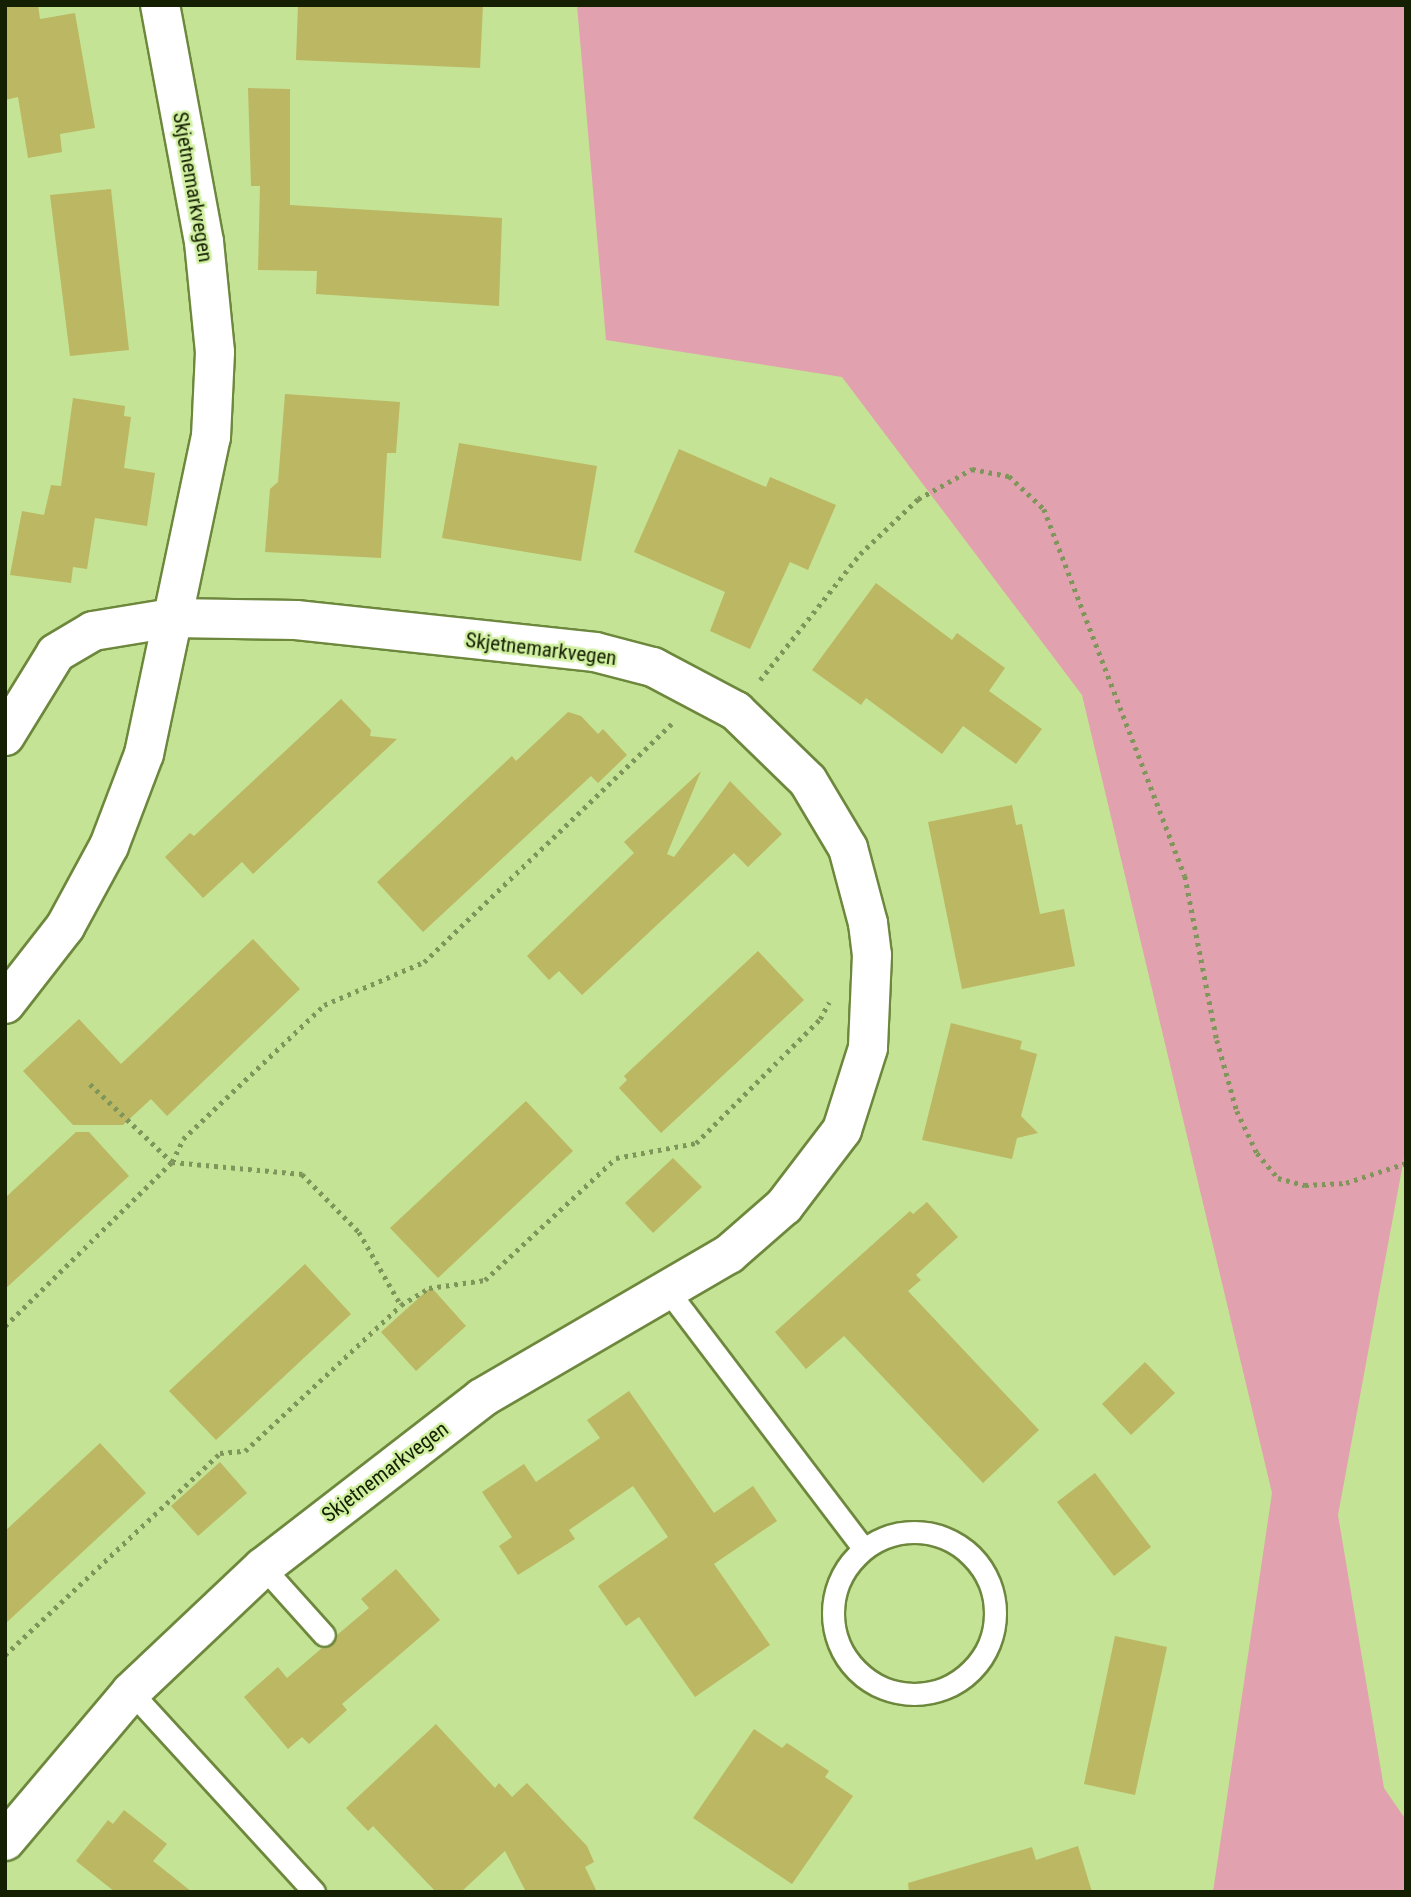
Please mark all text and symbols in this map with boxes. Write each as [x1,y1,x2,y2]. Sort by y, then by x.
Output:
street label: Skjetnemarkvegen [167,110,219,264]
street label: Skjetnemarkvegen [464,627,618,671]
street label: Skjetnemarkvegen [317,1416,453,1528]

